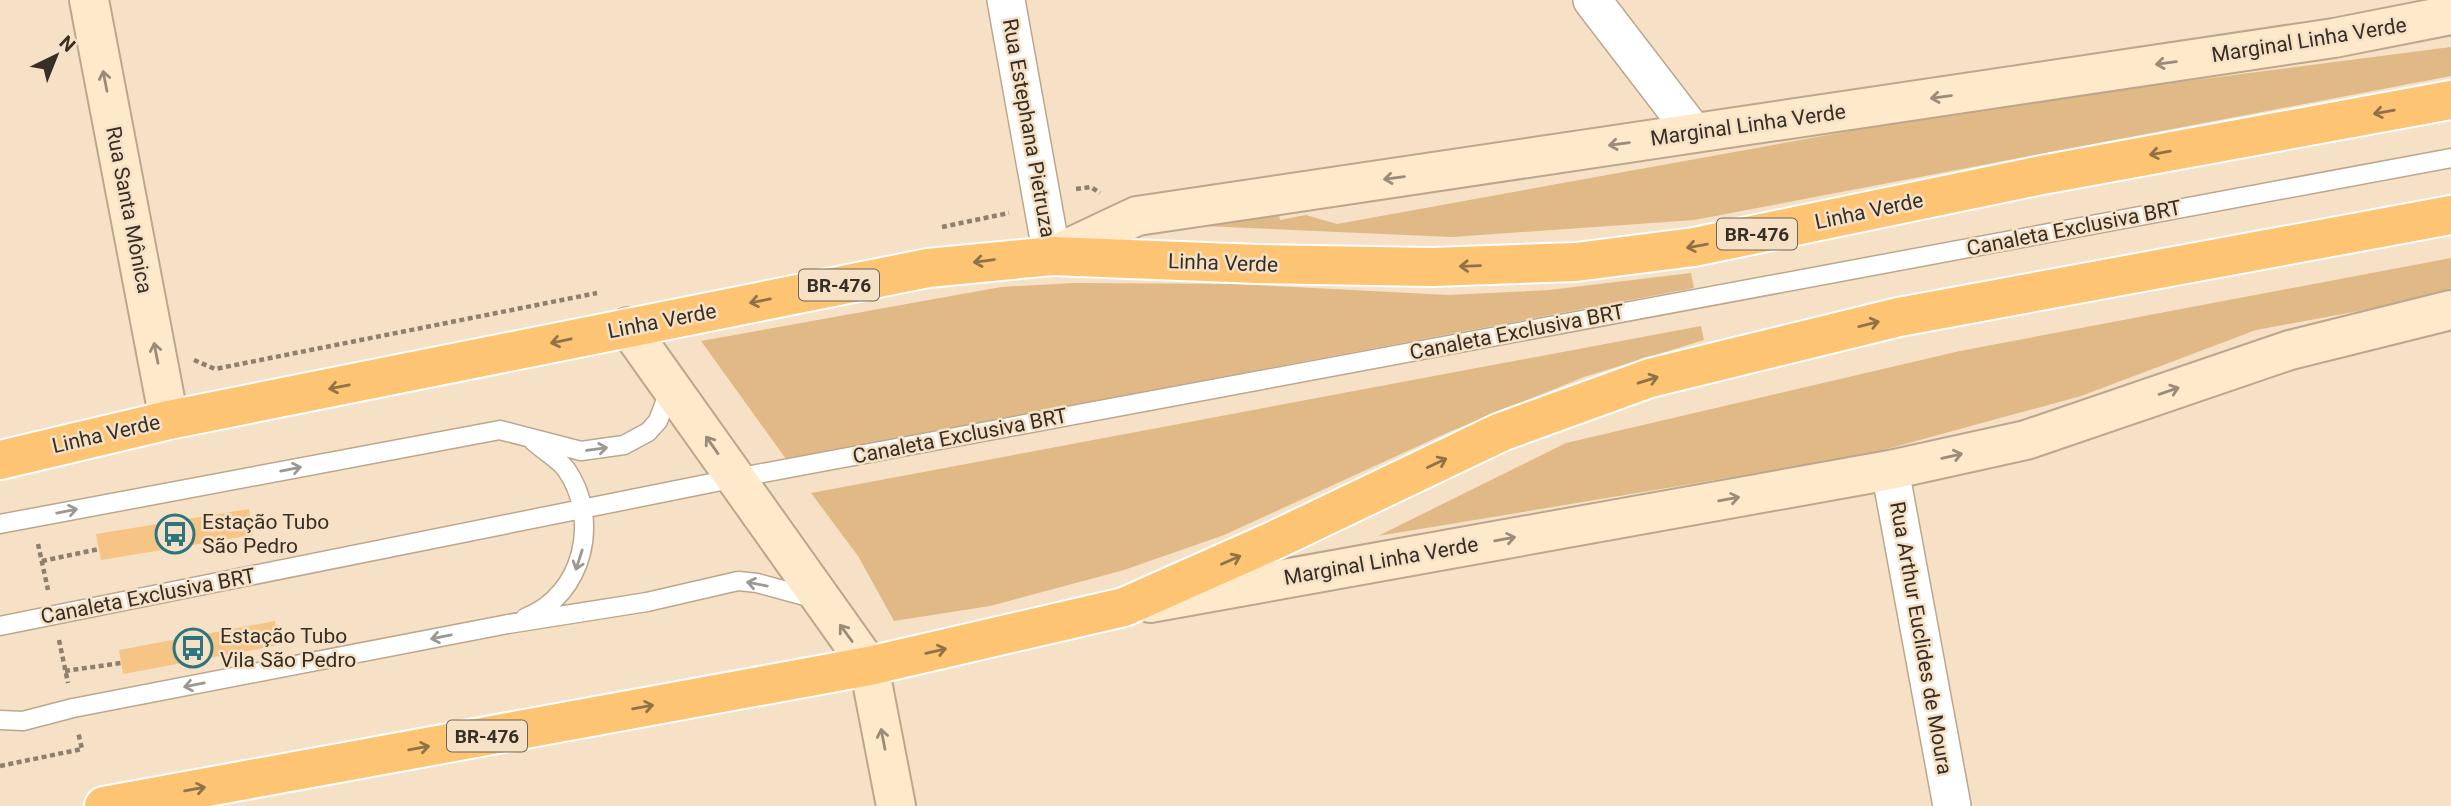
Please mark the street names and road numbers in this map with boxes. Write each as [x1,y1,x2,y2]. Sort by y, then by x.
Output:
street label: Marginal Linha Verde [2210,13,2408,67]
street label: Rua Estephana Pietruza [998,17,1060,239]
street label: Marginal Linha Verde [1649,99,1847,151]
street label: Rua Santa Mônica [101,124,157,296]
street label: Linha Verde [1813,188,1925,234]
street label: Canaleta Exclusiva BRT [1965,195,2184,261]
road number: BR-476 [1717,218,1797,250]
street label: Linha Verde [1168,249,1278,277]
road number: BR-476 [799,270,879,300]
street label: Linha Verde [606,299,718,343]
street label: Canaleta Exclusiva BRT [1408,299,1627,365]
street label: Canaleta Exclusiva BRT [851,403,1070,469]
street label: Linha Verde [50,410,162,458]
street label: Rua Arthur Euclides de Moura [1885,500,1957,776]
street label: Marginal Linha Verde [1282,532,1480,590]
street label: Canaleta Exclusiva BRT [39,563,258,629]
road number: BR-476 [447,720,527,751]

